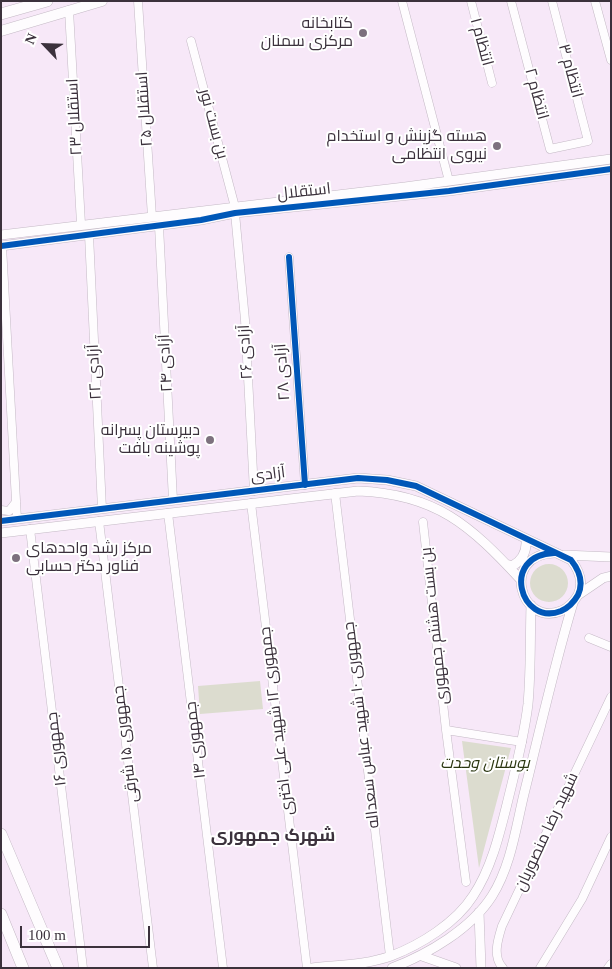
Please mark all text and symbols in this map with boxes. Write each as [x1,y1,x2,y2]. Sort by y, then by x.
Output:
place label: کتابخانه مرکزی سمنان [261,14,353,52]
street label: انتظام ۱ [465,16,497,68]
north arrow [20,20,70,70]
marker: کتابخانه مرکزی سمنان [357,27,369,39]
text: N [22,31,40,46]
street label: انتظام ۳ [554,42,586,100]
street label: انتظام ۲ [520,66,552,122]
street label: استقلال ۲۵ [133,71,157,147]
street label: استقلال ۲۳ [63,78,87,156]
street label: بن بست نور [194,87,232,161]
place label: هسته گزینش و استخدام نیروی انتظامی [327,127,487,165]
marker: هسته گزینش و استخدام نیروی انتظامی [491,140,503,152]
street label: استقلال [276,180,332,204]
street label: آزادی ۲۶ [235,324,257,380]
street label: آزادی ۲۴ [155,334,177,392]
street label: آزادی ۲۸ [271,343,295,401]
street label: آزادی ۲۲ [84,344,106,400]
place label: دبیرستان پسرانه پوشینه بافت [101,421,200,459]
marker: دبیرستان پسرانه پوشینه بافت [204,434,216,446]
street label: آزادی [250,463,286,487]
place label: مرکز رشد واحدهای فناور دکتر حسابی [26,539,152,577]
street label: بن بست هشتم جمهوری [417,546,453,706]
marker: مرکز رشد واحدهای فناور دکتر حسابی [10,552,22,564]
street label: جمهوری ۱۰ شهید عباس سعداله [340,620,384,830]
street label: جمهوری ۱۲ شهید علی اختری [256,626,298,816]
street label: جمهوری ۱۵ شرقی [109,684,143,804]
street label: جمهوری ۱۴ [182,700,210,780]
street label: جمهوری ۱۶ [43,711,71,787]
park label: بوستان وحدت [440,754,530,774]
street label: شهید رضا منصوریان [511,770,583,894]
district label: شهرک جمهوری [211,825,335,847]
scale bar [22,916,152,948]
text: 100 m [28,927,66,943]

